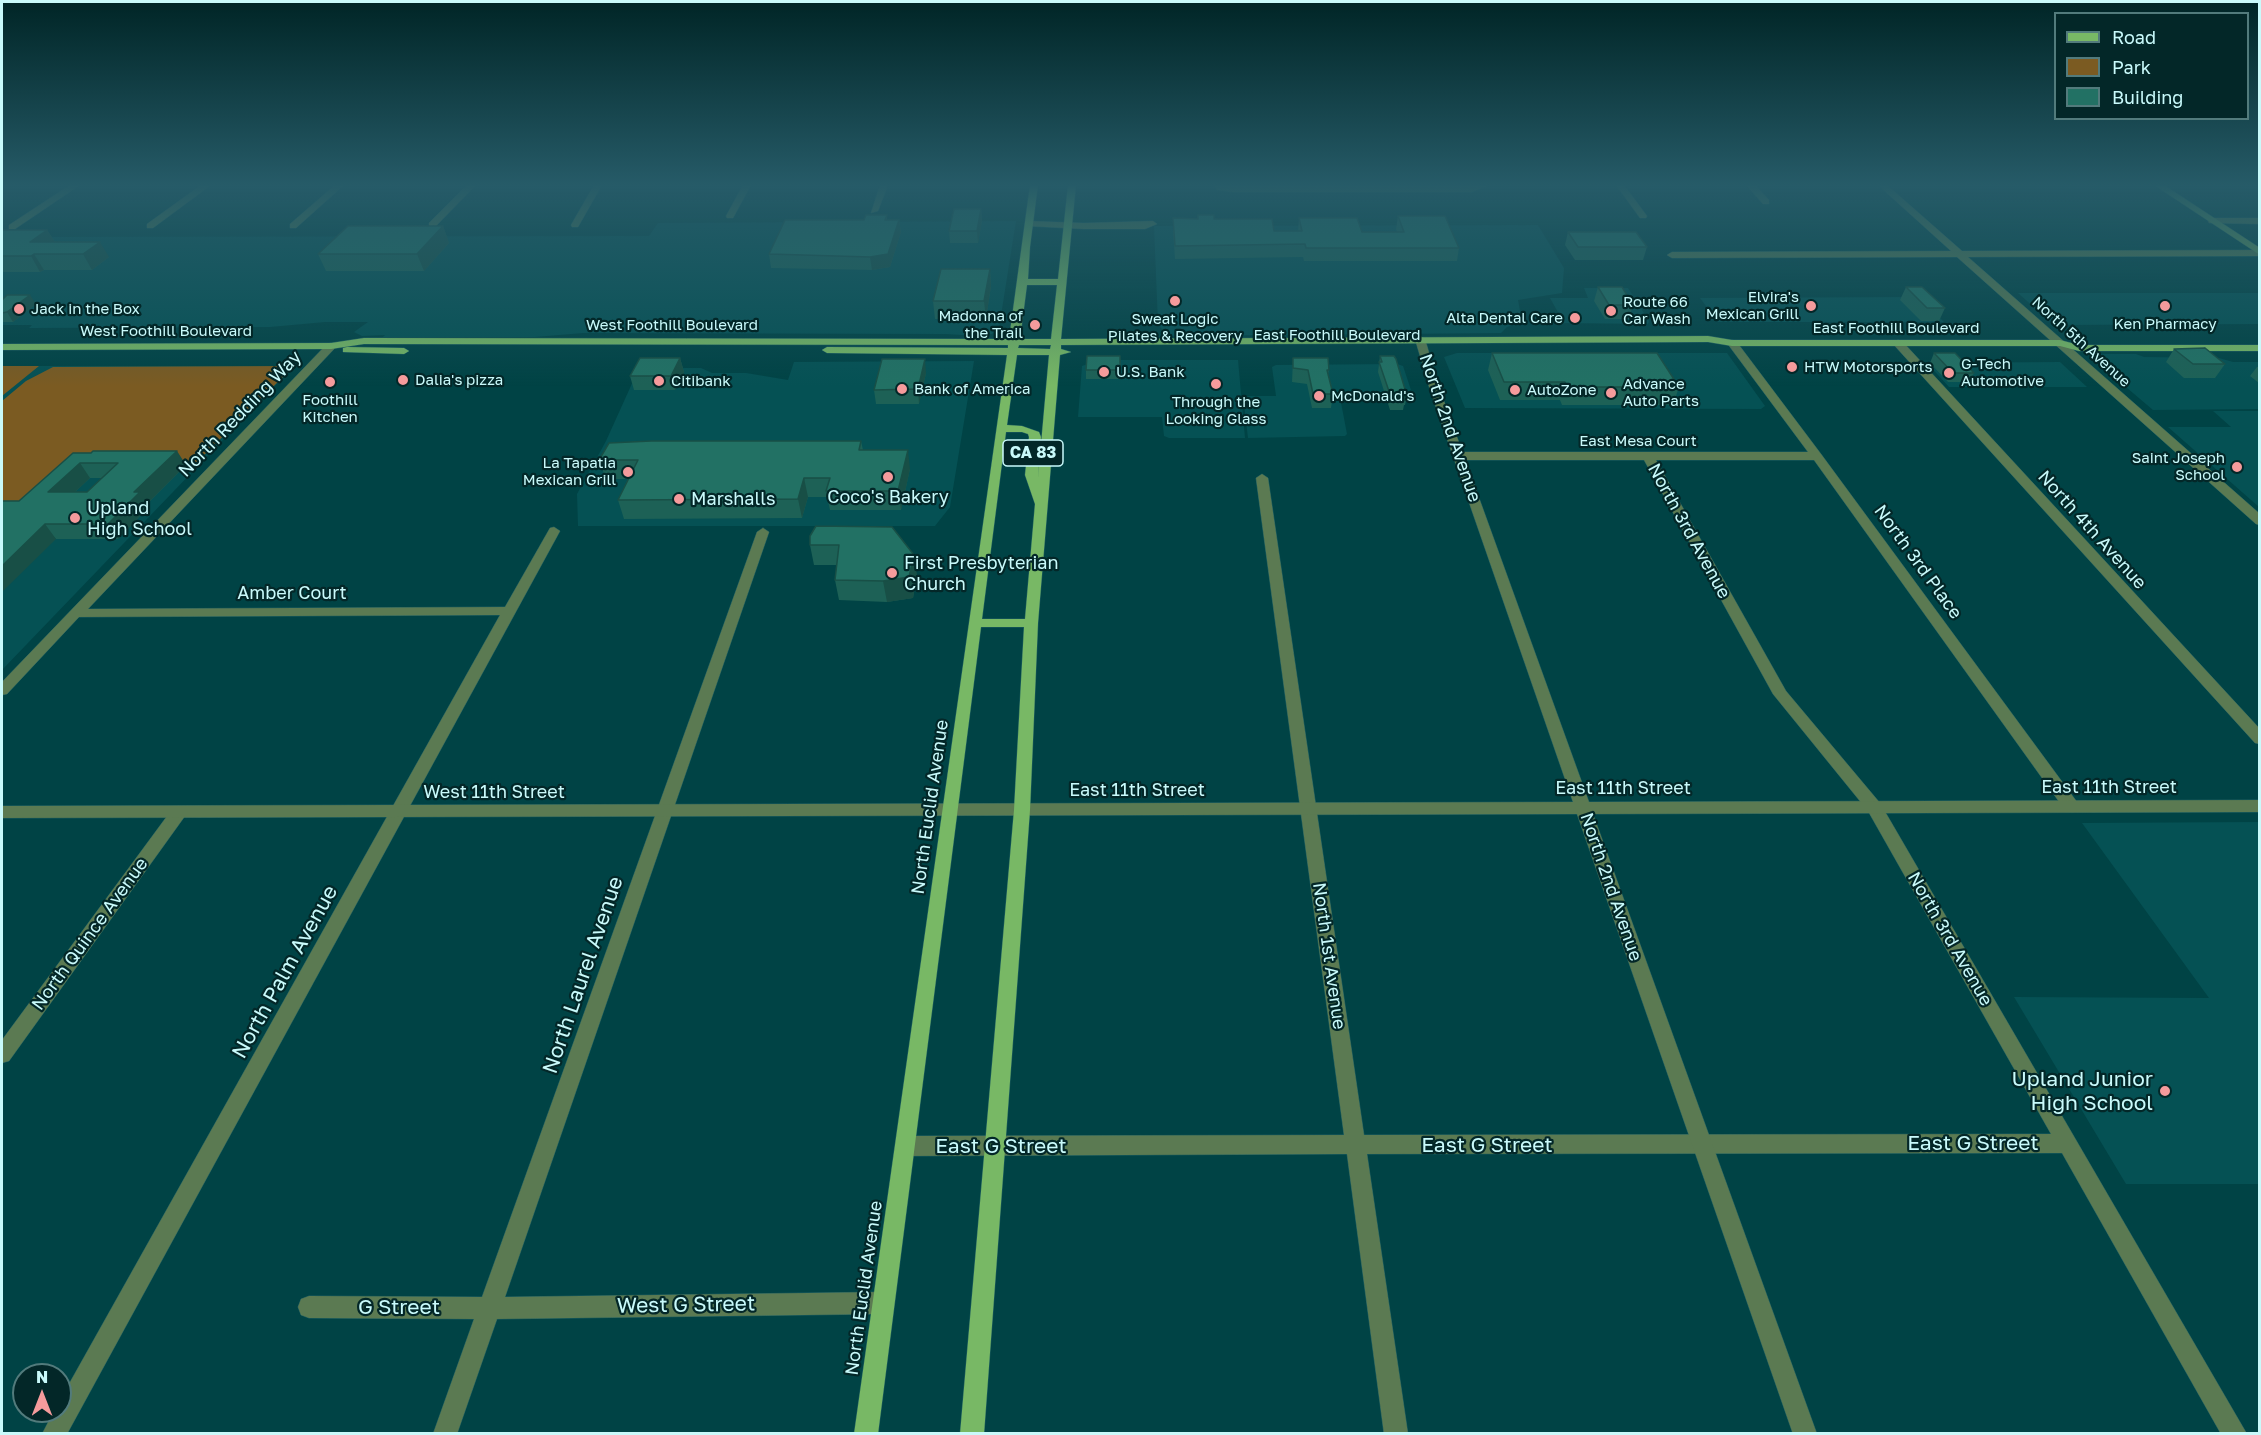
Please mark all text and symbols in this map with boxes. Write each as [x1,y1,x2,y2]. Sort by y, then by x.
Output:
legend [2054,12,2249,120]
text: Road [2112,26,2156,48]
text: Park [2112,56,2151,78]
text: Building [2112,86,2183,108]
place label: Elvira's Mexican Grill [1706,288,1799,323]
place label: Route 66 Car Wash [1623,293,1691,328]
street label: North 5th Avenue [2028,293,2134,391]
marker: Sweat Logic Pilates & Recovery [1168,294,1182,308]
marker: Elvira's Mexican Grill [1804,299,1818,313]
marker: Ken Pharmacy [2158,299,2172,313]
place label: Jack in the Box [31,300,140,318]
marker: Jack in the Box [12,302,26,316]
marker: Route 66 Car Wash [1604,304,1618,318]
place label: Madonna of the Trail [938,307,1023,342]
place label: Alta Dental Care [1446,309,1563,327]
place label: Sweat Logic Pilates & Recovery [1108,310,1242,345]
marker: Alta Dental Care [1568,311,1582,325]
place label: Ken Pharmacy [2113,315,2217,333]
street label: West Foothill Boulevard [586,316,758,334]
marker: Madonna of the Trail [1028,318,1042,332]
street label: East Foothill Boulevard [1812,319,1980,337]
street label: West Foothill Boulevard [80,322,252,340]
street label: East Foothill Boulevard [1253,326,1421,344]
street label: North Redding Way [174,346,306,482]
street label: North 2nd Avenue [1415,351,1485,505]
place label: G-Tech Automotive [1961,355,2044,390]
place label: HTW Motorsports [1804,358,1932,376]
marker: HTW Motorsports [1785,360,1799,374]
place label: U.S. Bank [1116,363,1185,381]
marker: U.S. Bank [1097,365,1111,379]
marker: G-Tech Automotive [1942,366,1956,380]
place label: Dalia's pizza [415,371,503,389]
place label: Citibank [671,372,731,390]
marker: Dalia's pizza [396,373,410,387]
marker: Citibank [652,374,666,388]
marker: Foothill Kitchen [323,375,337,389]
place label: Advance Auto Parts [1623,375,1699,410]
marker: Through the Looking Glass [1209,377,1223,391]
place label: Bank of America [914,380,1031,398]
place label: AutoZone [1527,381,1596,399]
marker: Bank of America [895,382,909,396]
marker: AutoZone [1508,383,1522,397]
marker: Advance Auto Parts [1604,386,1618,400]
place label: McDonald's [1331,387,1414,405]
marker: McDonald's [1312,389,1326,403]
place label: Foothill Kitchen [302,391,358,426]
place label: Through the Looking Glass [1166,393,1266,428]
street label: East Mesa Court [1579,432,1697,450]
road number: CA 83 [1003,440,1063,466]
place label: Saint Joseph School [2132,449,2225,484]
place label: La Tapatia Mexican Grill [523,454,616,489]
street label: North 3rd Avenue [1643,460,1735,602]
marker: Saint Joseph School [2230,460,2244,474]
marker: La Tapatia Mexican Grill [621,465,635,479]
street label: North 4th Avenue [2033,466,2151,594]
marker: Coco's Bakery [881,470,895,484]
place label: Coco's Bakery [827,486,949,508]
place label: Marshalls [691,488,776,510]
marker: Marshalls [672,492,686,506]
place label: Upland High School [87,497,192,540]
street label: North 3rd Place [1869,501,1967,623]
marker: Upland High School [68,511,82,525]
place label: First Presbyterian Church [904,552,1058,594]
marker: First Presbyterian Church [885,566,899,580]
street label: Amber Court [237,582,347,604]
street label: North Euclid Avenue [907,718,953,896]
street label: East 11th Street [2041,776,2177,798]
street label: East 11th Street [1555,777,1691,799]
street label: East 11th Street [1069,779,1205,801]
street label: West 11th Street [423,781,565,803]
street label: North 2nd Avenue [1576,810,1646,964]
street label: North Quince Avenue [27,854,153,1014]
street label: North 3rd Avenue [1903,868,1997,1010]
street label: North Laurel Avenue [537,873,629,1077]
street label: North Palm Avenue [227,881,343,1063]
street label: North 1st Avenue [1308,881,1350,1031]
place label: Upland Junior High School [2011,1066,2153,1116]
marker: Upland Junior High School [2158,1084,2172,1098]
street label: East G Street [1907,1130,2039,1156]
street label: East G Street [1421,1132,1553,1158]
street label: East G Street [935,1133,1067,1159]
street label: North Euclid Avenue [841,1199,887,1377]
street label: West G Street [617,1291,755,1319]
street label: G Street [358,1294,440,1320]
north arrow [12,1363,72,1423]
text: N [36,1367,48,1387]

